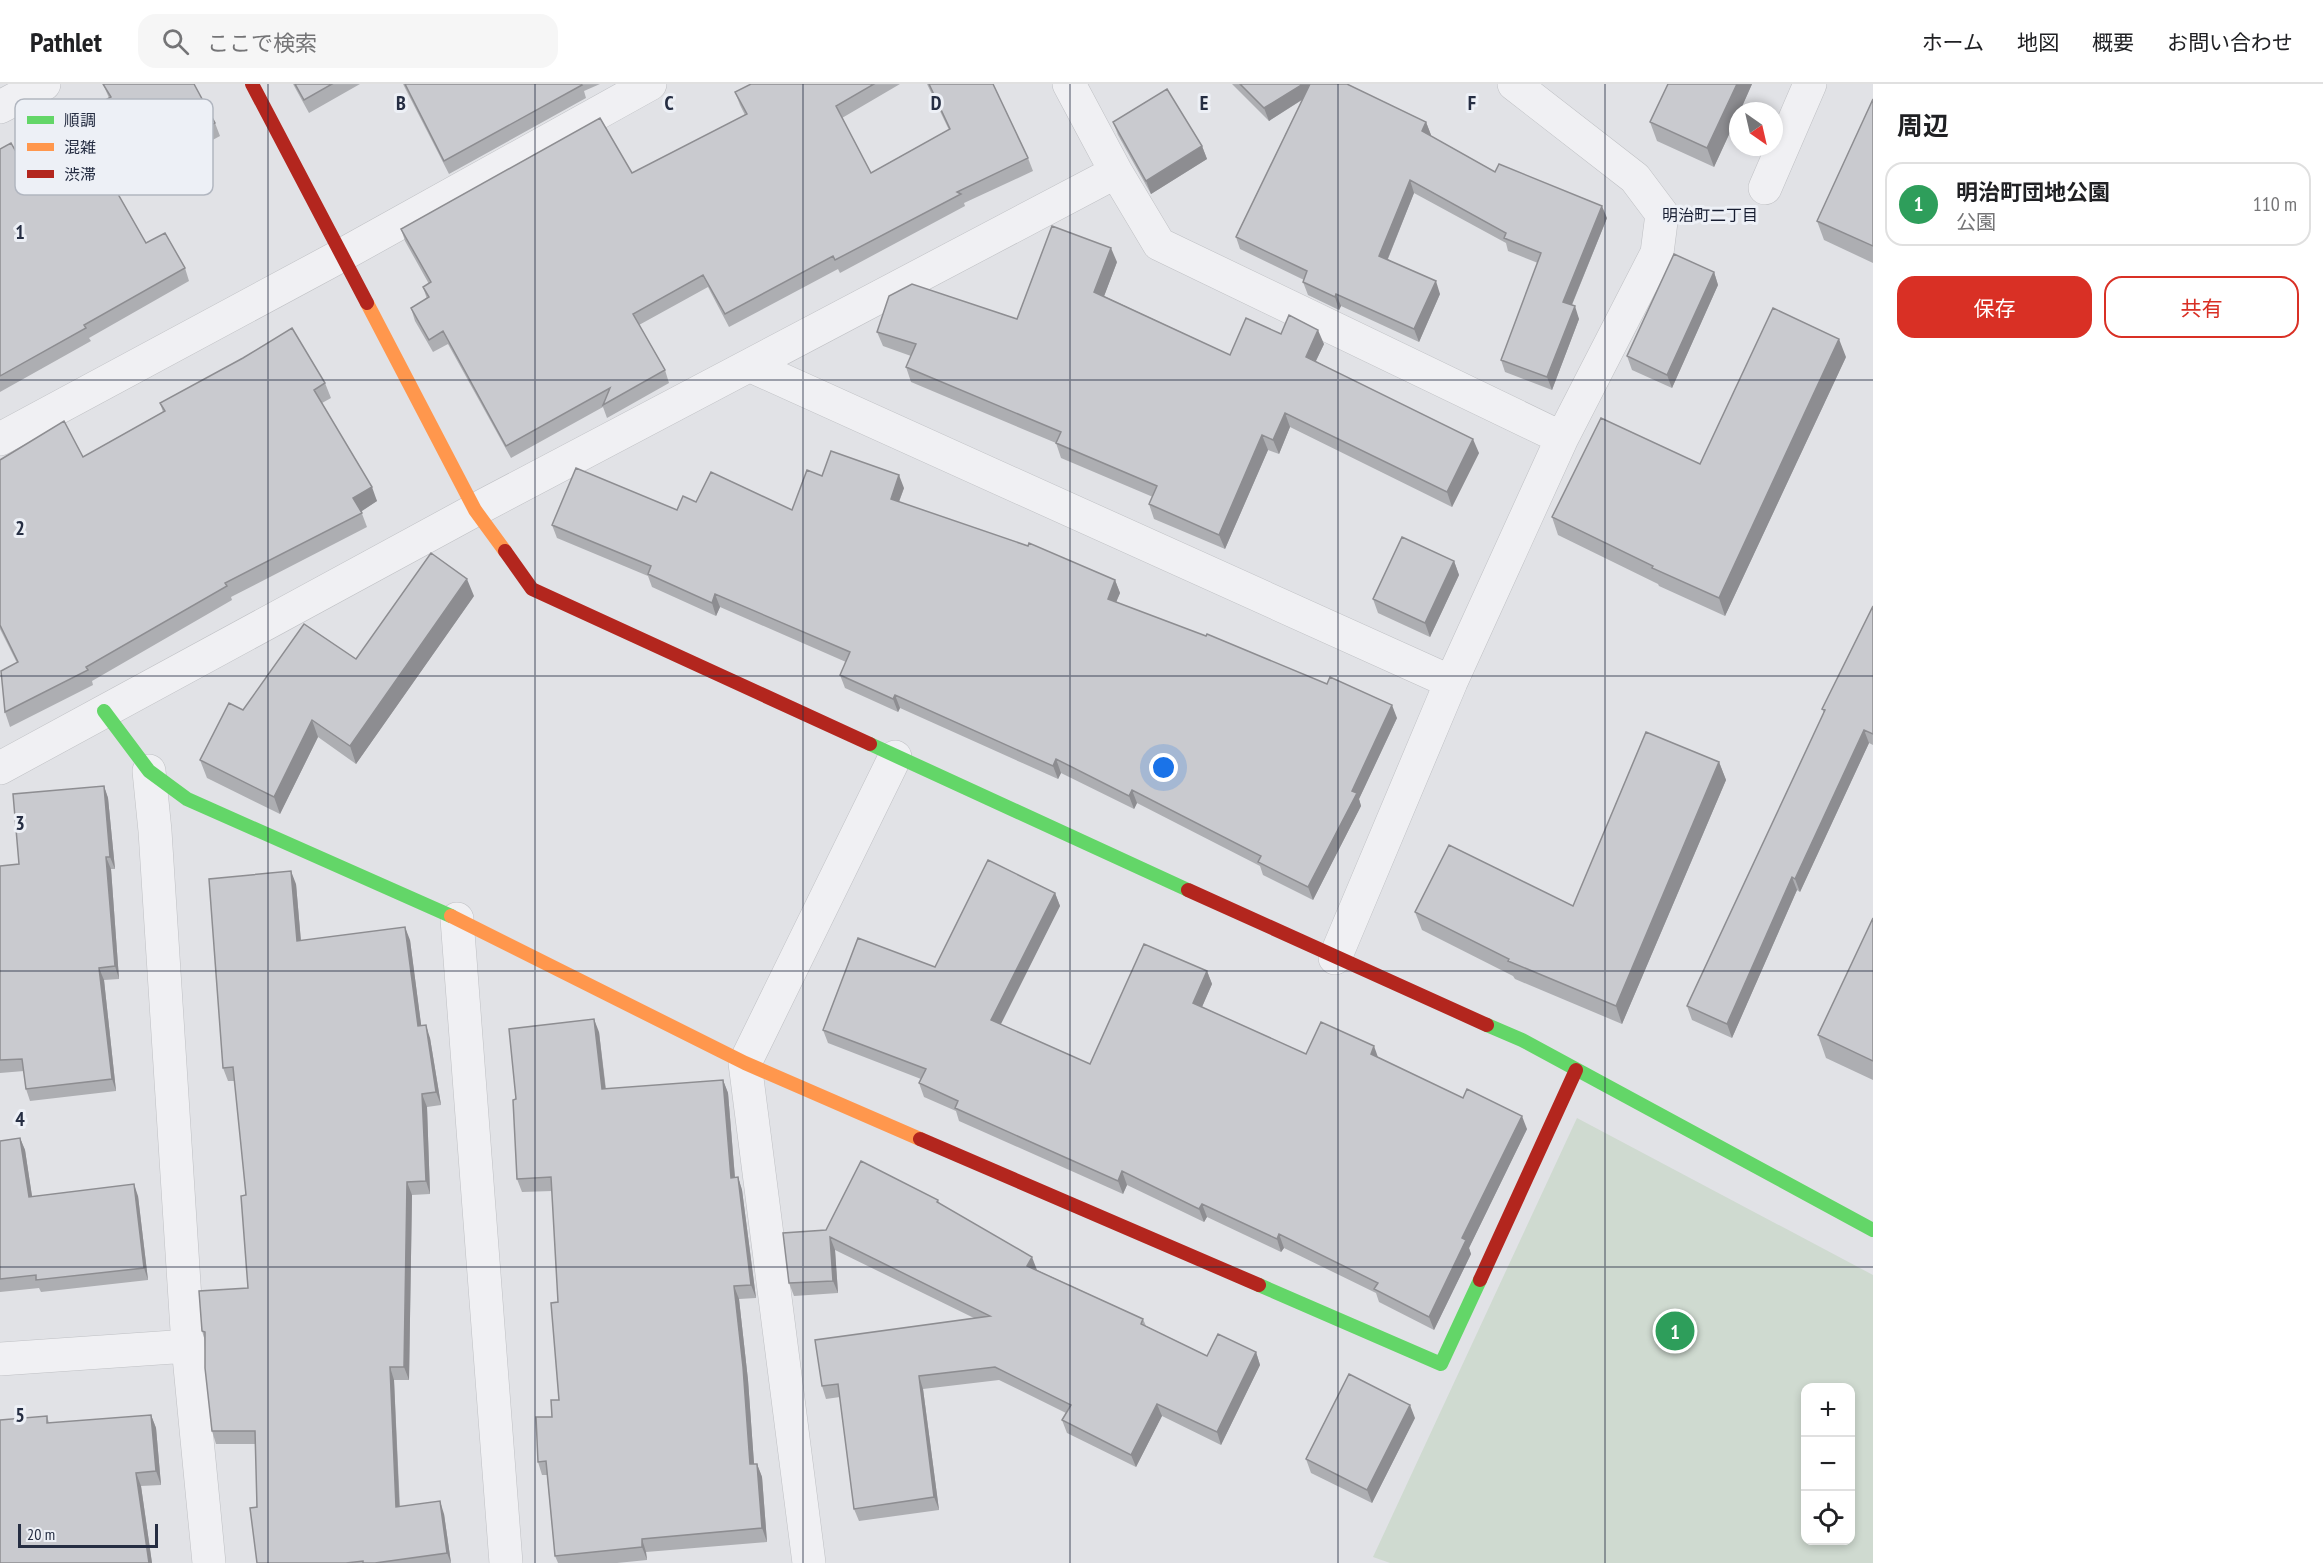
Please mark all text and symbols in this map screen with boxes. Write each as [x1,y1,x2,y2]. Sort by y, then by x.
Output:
search box [138,14,558,68]
text: Pathlet [30,23,102,60]
icon: search [159,25,192,58]
text: ここで検索 [207,29,317,57]
text: ホーム [1922,29,1984,56]
text: 地図 [2017,29,2059,56]
text: 概要 [2092,29,2134,56]
text: お問い合わせ [2167,29,2293,56]
text: B [396,90,406,116]
text: C [664,90,674,116]
text: D [931,90,942,116]
text: E [1200,90,1208,116]
text: F [1468,90,1476,116]
legend [15,99,213,195]
north arrow [1729,102,1783,156]
text: 周辺 [1897,109,1949,142]
text: 順調 [64,110,96,130]
text: 混雑 [64,137,96,157]
text: 渋滞 [64,164,96,184]
text: 明治町団地公園 [1956,178,2110,206]
text: 1 [1914,191,1923,217]
text: 110 m [2253,191,2297,217]
district label: 明治町二丁目 [1662,205,1758,225]
text: 公園 [1956,209,1996,235]
text: 1 [15,219,25,245]
button: 保存 [1897,276,2092,338]
button: 共有 [2104,276,2299,338]
text: 2 [15,515,25,541]
your location [1149,753,1178,782]
text: 3 [15,810,25,836]
text: 4 [15,1106,25,1132]
pin: 1 [1656,1308,1694,1354]
map controls [1801,1383,1855,1545]
button: + [1801,1383,1855,1437]
text: 5 [15,1402,25,1428]
button: − [1801,1437,1855,1491]
button: locate [1801,1491,1855,1545]
scale bar [18,1521,158,1548]
text: 20 m [27,1524,55,1544]

